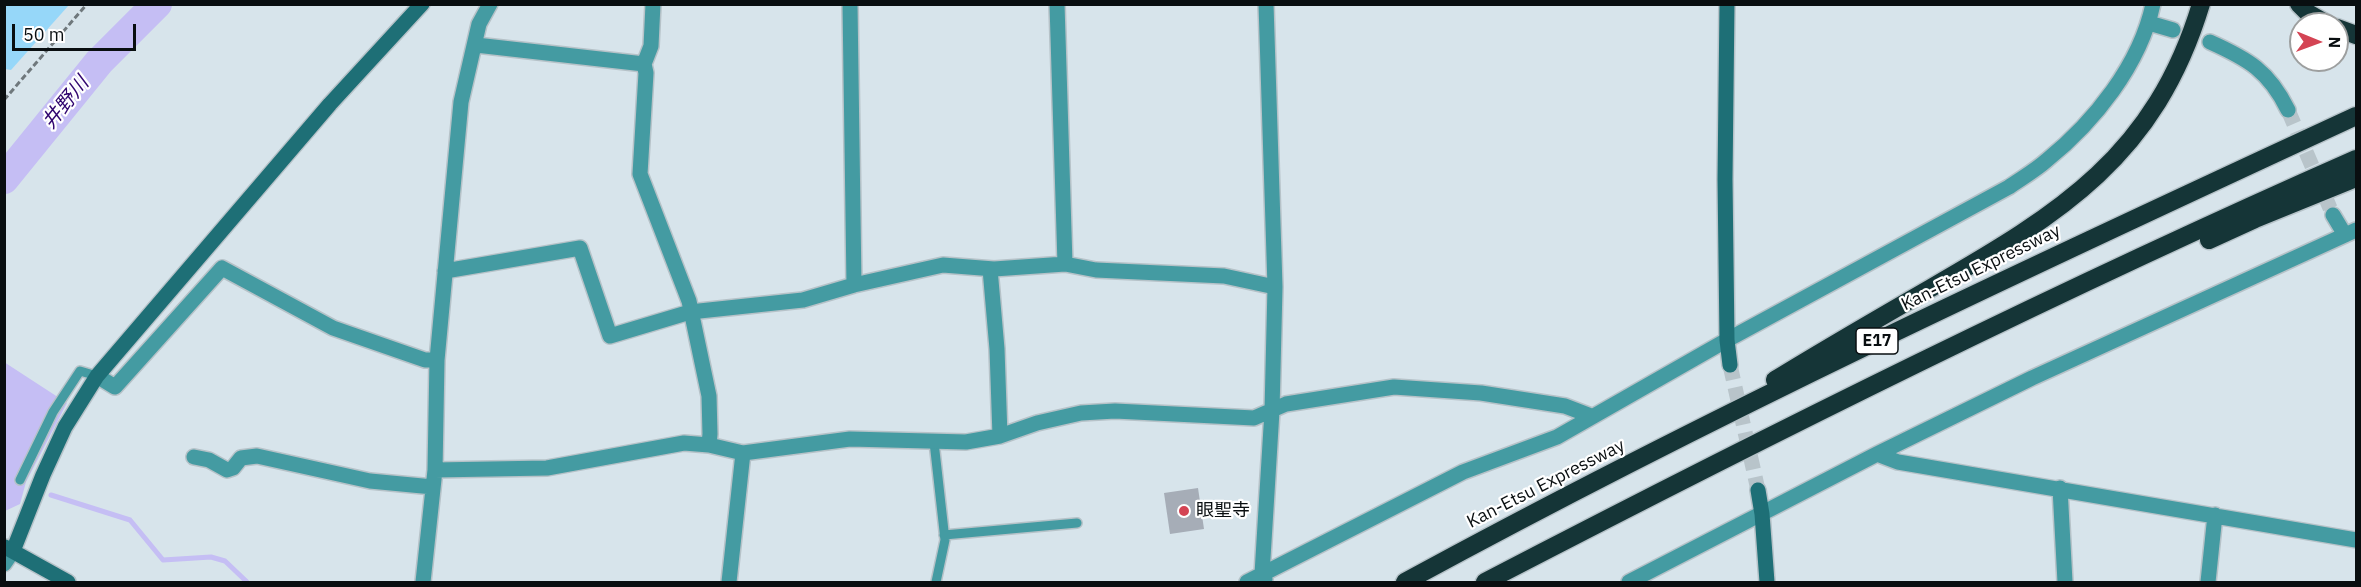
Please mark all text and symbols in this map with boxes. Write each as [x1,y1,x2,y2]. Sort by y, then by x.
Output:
scale bar [15,12,140,50]
north arrow [2289,12,2349,72]
text: 50 m [23,23,65,46]
text: N [2325,36,2345,48]
water label: 井野川 [38,72,94,134]
street label: Kan-Etsu Expressway [1898,220,2064,316]
road number: E17 [1856,328,1898,354]
street label: Kan-Etsu Expressway [1464,435,1628,533]
place label: 眼聖寺 [1196,500,1250,522]
marker: 眼聖寺 [1177,504,1191,518]

